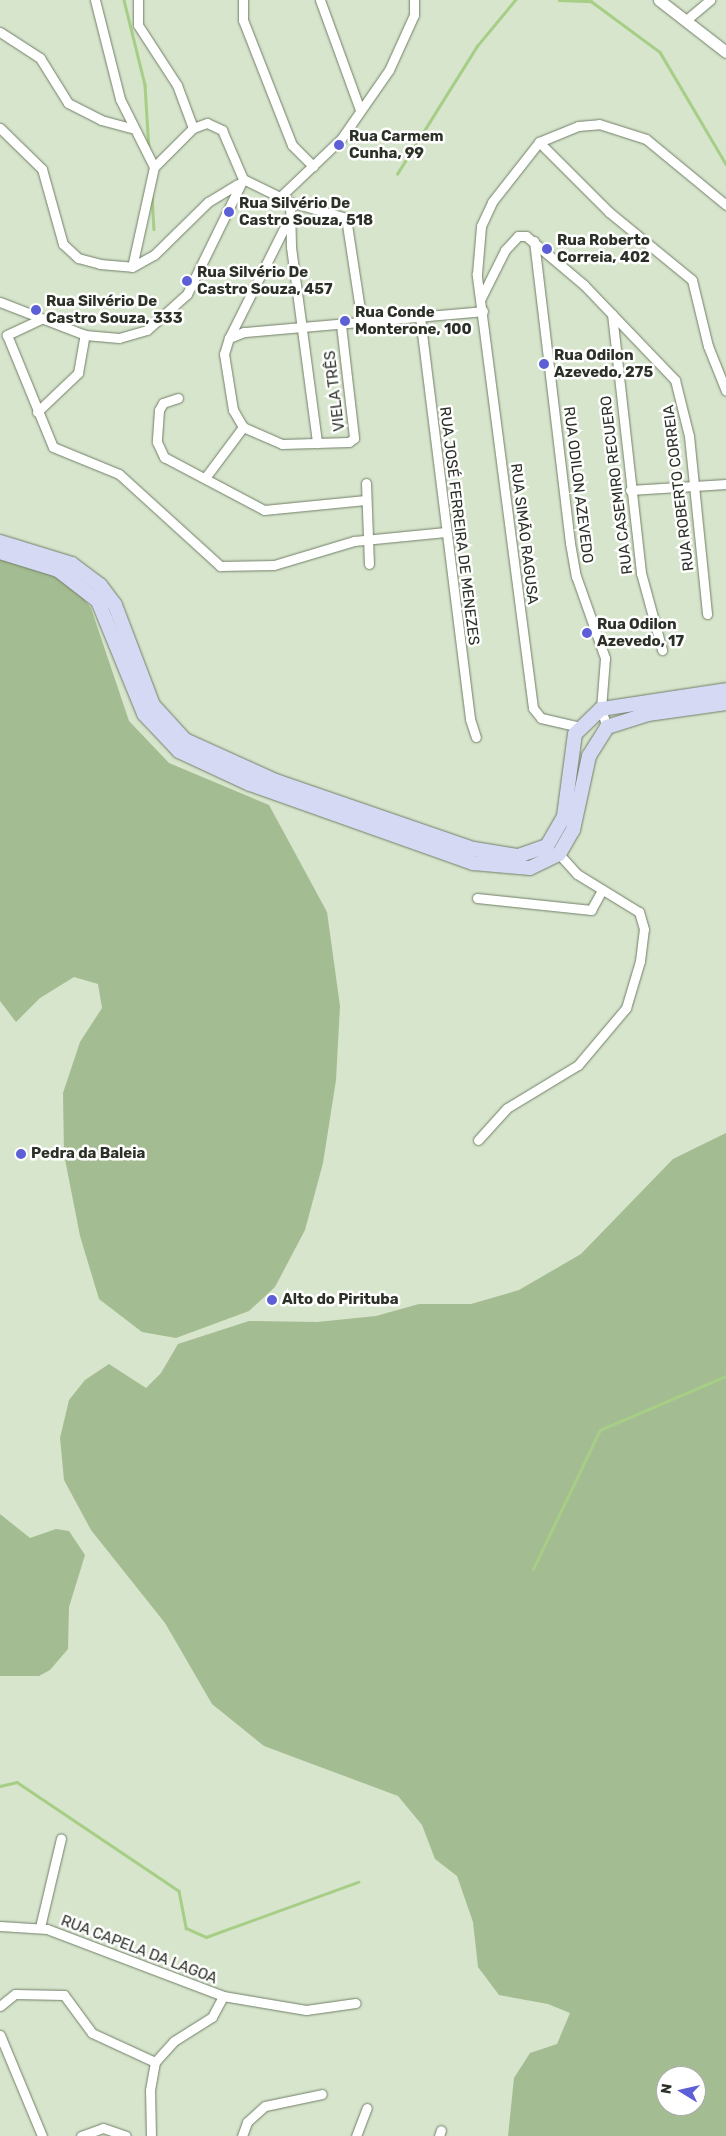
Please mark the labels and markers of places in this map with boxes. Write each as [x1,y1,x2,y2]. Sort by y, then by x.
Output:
place label: Rua Carmem Cunha, 99 [349,127,444,162]
marker: Rua Carmem Cunha, 99 [333,139,345,151]
place label: Rua Silvério De Castro Souza, 518 [239,194,373,229]
marker: Rua Silvério De Castro Souza, 518 [223,206,235,218]
place label: Rua Roberto Correia, 402 [557,231,650,266]
marker: Rua Roberto Correia, 402 [541,243,553,255]
place label: Rua Silvério De Castro Souza, 457 [197,263,333,298]
marker: Rua Silvério De Castro Souza, 457 [181,275,193,287]
place label: Rua Silvério De Castro Souza, 333 [46,292,183,327]
place label: Rua Conde Monterone, 100 [355,303,472,338]
marker: Rua Silvério De Castro Souza, 333 [30,304,42,316]
marker: Rua Conde Monterone, 100 [339,315,351,327]
place label: Rua Odilon Azevedo, 275 [554,346,653,381]
marker: Rua Odilon Azevedo, 275 [538,358,550,370]
place label: Rua Odilon Azevedo, 17 [597,615,684,650]
marker: Rua Odilon Azevedo, 17 [581,627,593,639]
place label: Pedra da Baleia [31,1145,145,1163]
marker: Pedra da Baleia [15,1148,27,1160]
place label: Alto do Pirituba [282,1291,399,1309]
marker: Alto do Pirituba [266,1294,278,1306]

